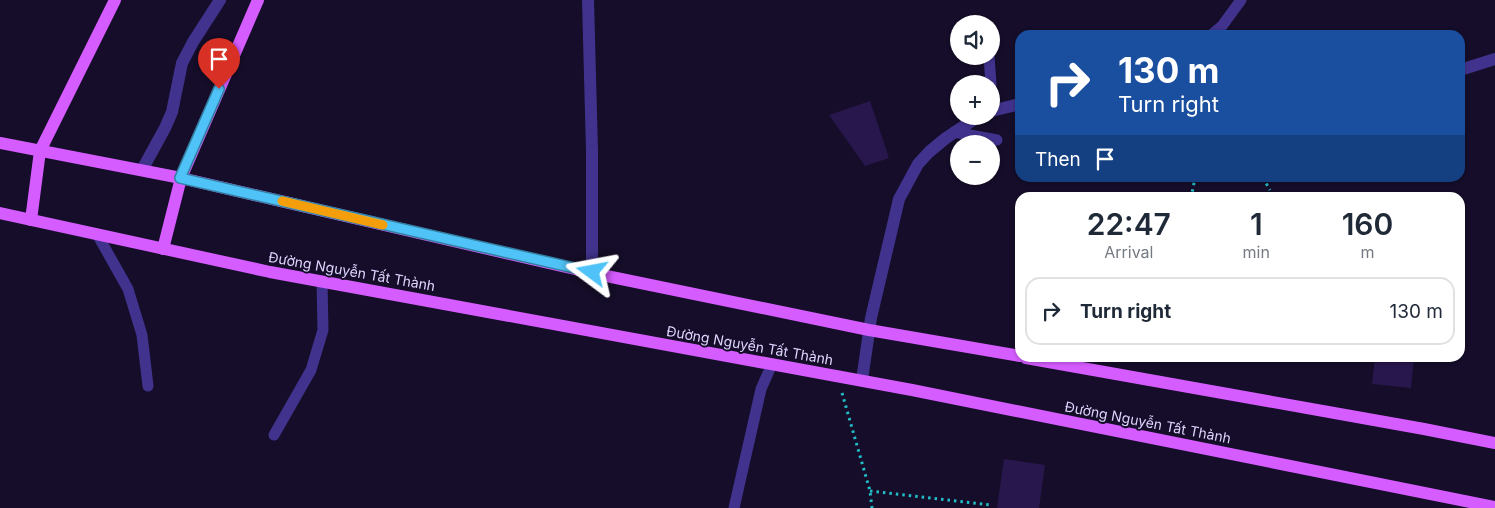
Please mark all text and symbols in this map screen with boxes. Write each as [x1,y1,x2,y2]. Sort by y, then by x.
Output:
map controls [950,15,1000,185]
button: sound [950,15,1000,65]
pin [198,38,240,89]
icon: arrive [205,45,233,73]
text: 130 m [1118,49,1220,91]
icon: right [1035,50,1100,115]
button: + [950,75,1000,125]
text: Turn right [1118,91,1219,117]
button: − [950,135,1000,185]
icon: arrive [1091,145,1119,173]
text: Then [1035,148,1081,171]
text: 22:47 [1087,206,1171,242]
text: 1 [1250,206,1263,242]
text: 160 [1342,206,1393,242]
text: Arrival [1104,242,1153,262]
text: min [1243,242,1270,262]
text: m [1360,242,1374,262]
position arrow [565,245,617,297]
street label: Đường Nguyễn Tất Thành [267,248,437,294]
icon: right [1037,297,1065,325]
text: Turn right [1080,300,1171,323]
text: 130 m [1390,300,1443,323]
street label: Đường Nguyễn Tất Thành [665,322,835,368]
street label: Đường Nguyễn Tất Thành [1063,398,1233,446]

